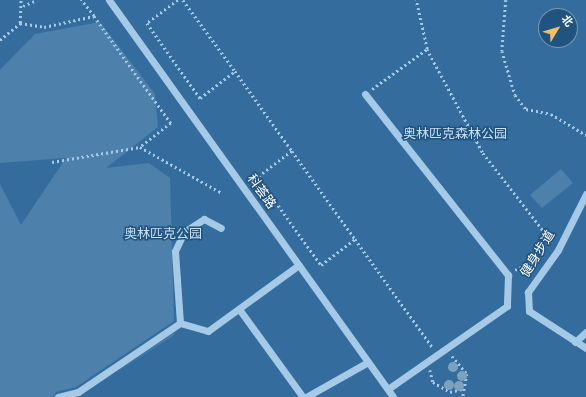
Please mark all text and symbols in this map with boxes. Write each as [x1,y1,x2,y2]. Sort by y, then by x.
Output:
north arrow [538,8,578,48]
text: 北 [559,13,576,29]
park label: 奥林匹克森林公园 [403,126,507,142]
street label: 科荟路 [243,172,279,212]
park label: 奥林匹克公园 [124,226,202,242]
street label: 健身步道 [518,228,558,280]

